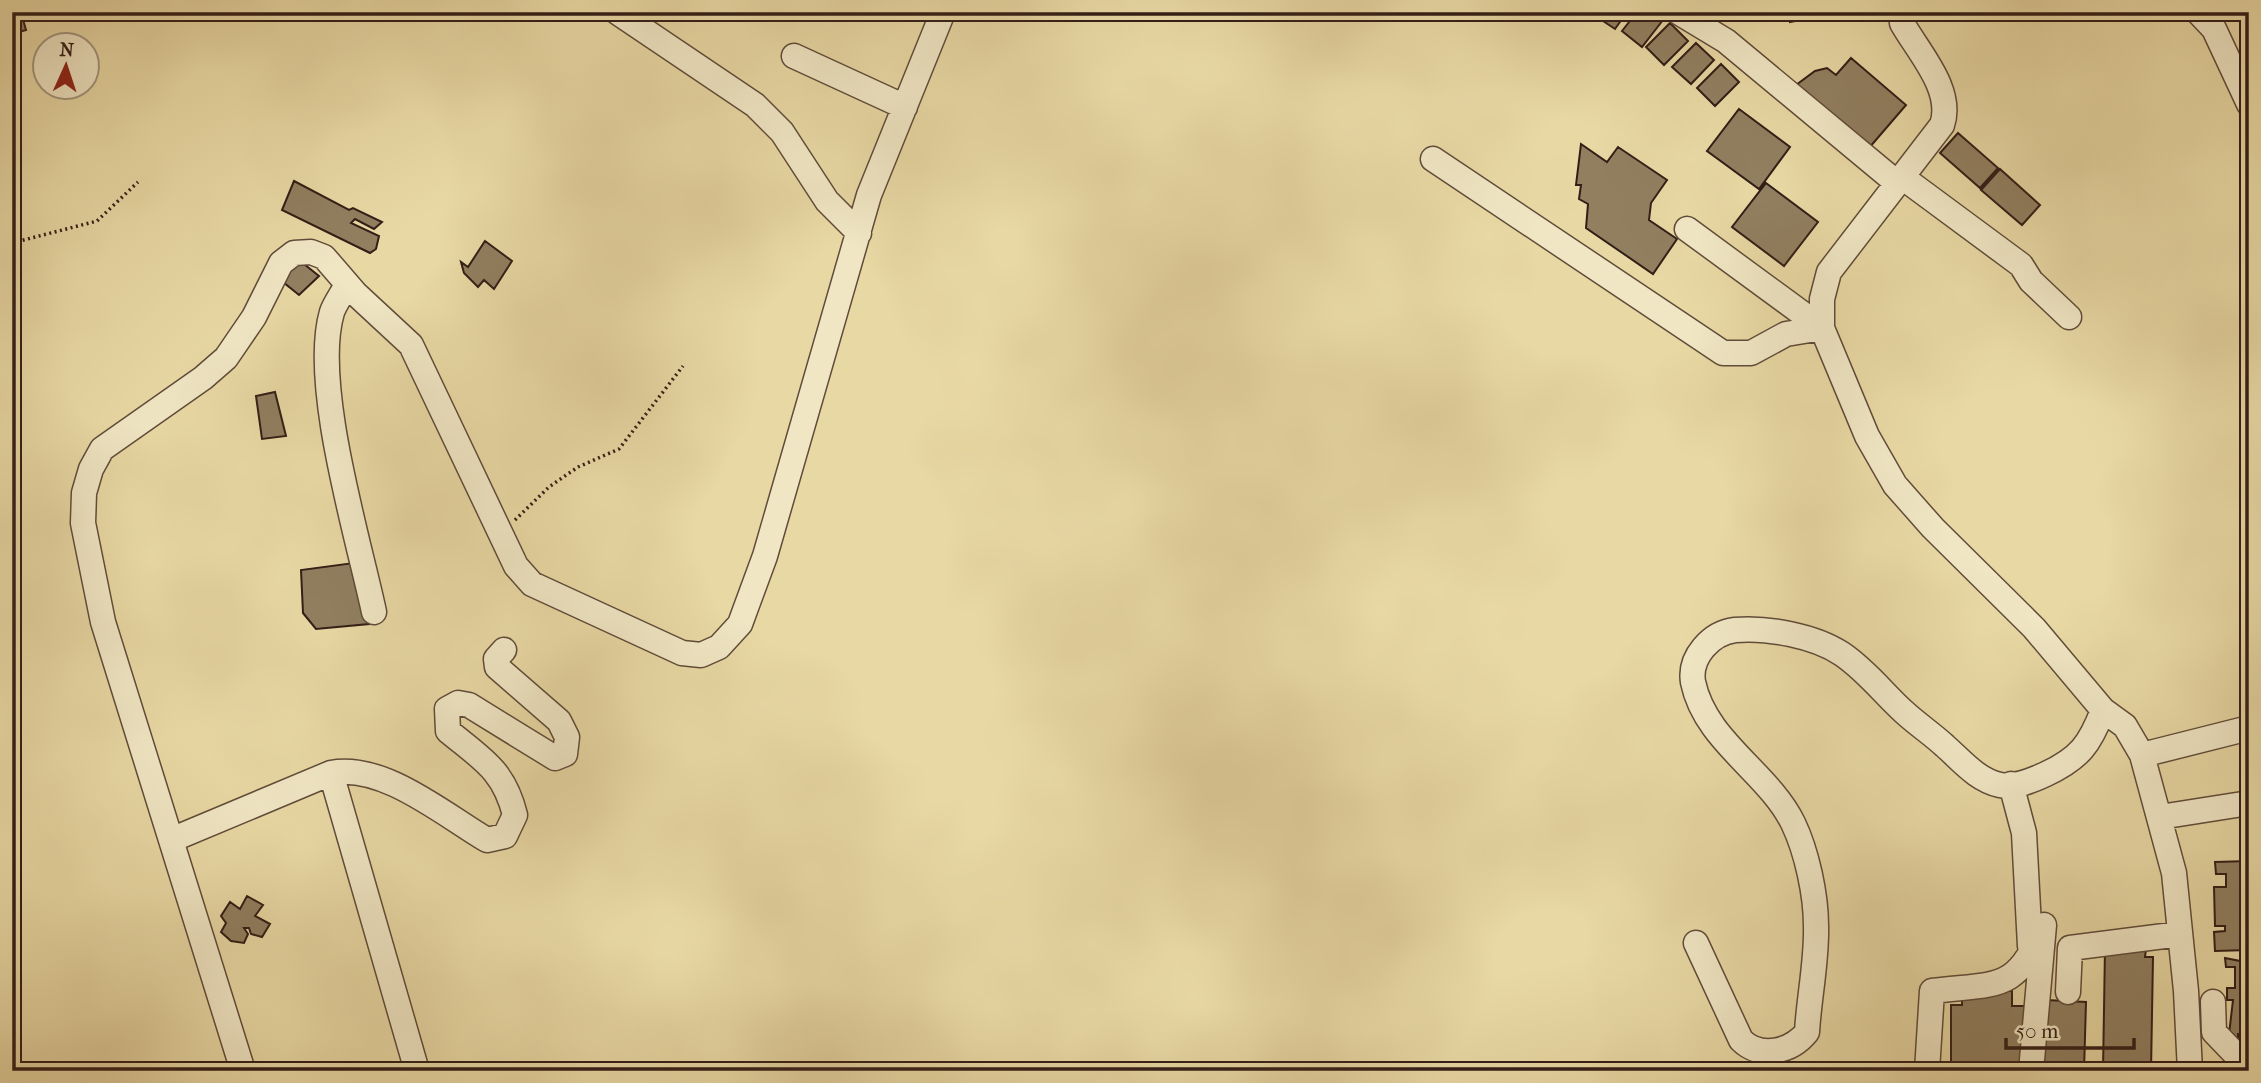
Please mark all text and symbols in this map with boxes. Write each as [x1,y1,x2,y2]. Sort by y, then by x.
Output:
north arrow [32,32,102,102]
text: N [59,39,75,61]
scale bar [2006,1006,2133,1050]
text: 50 m [2016,1019,2059,1043]

